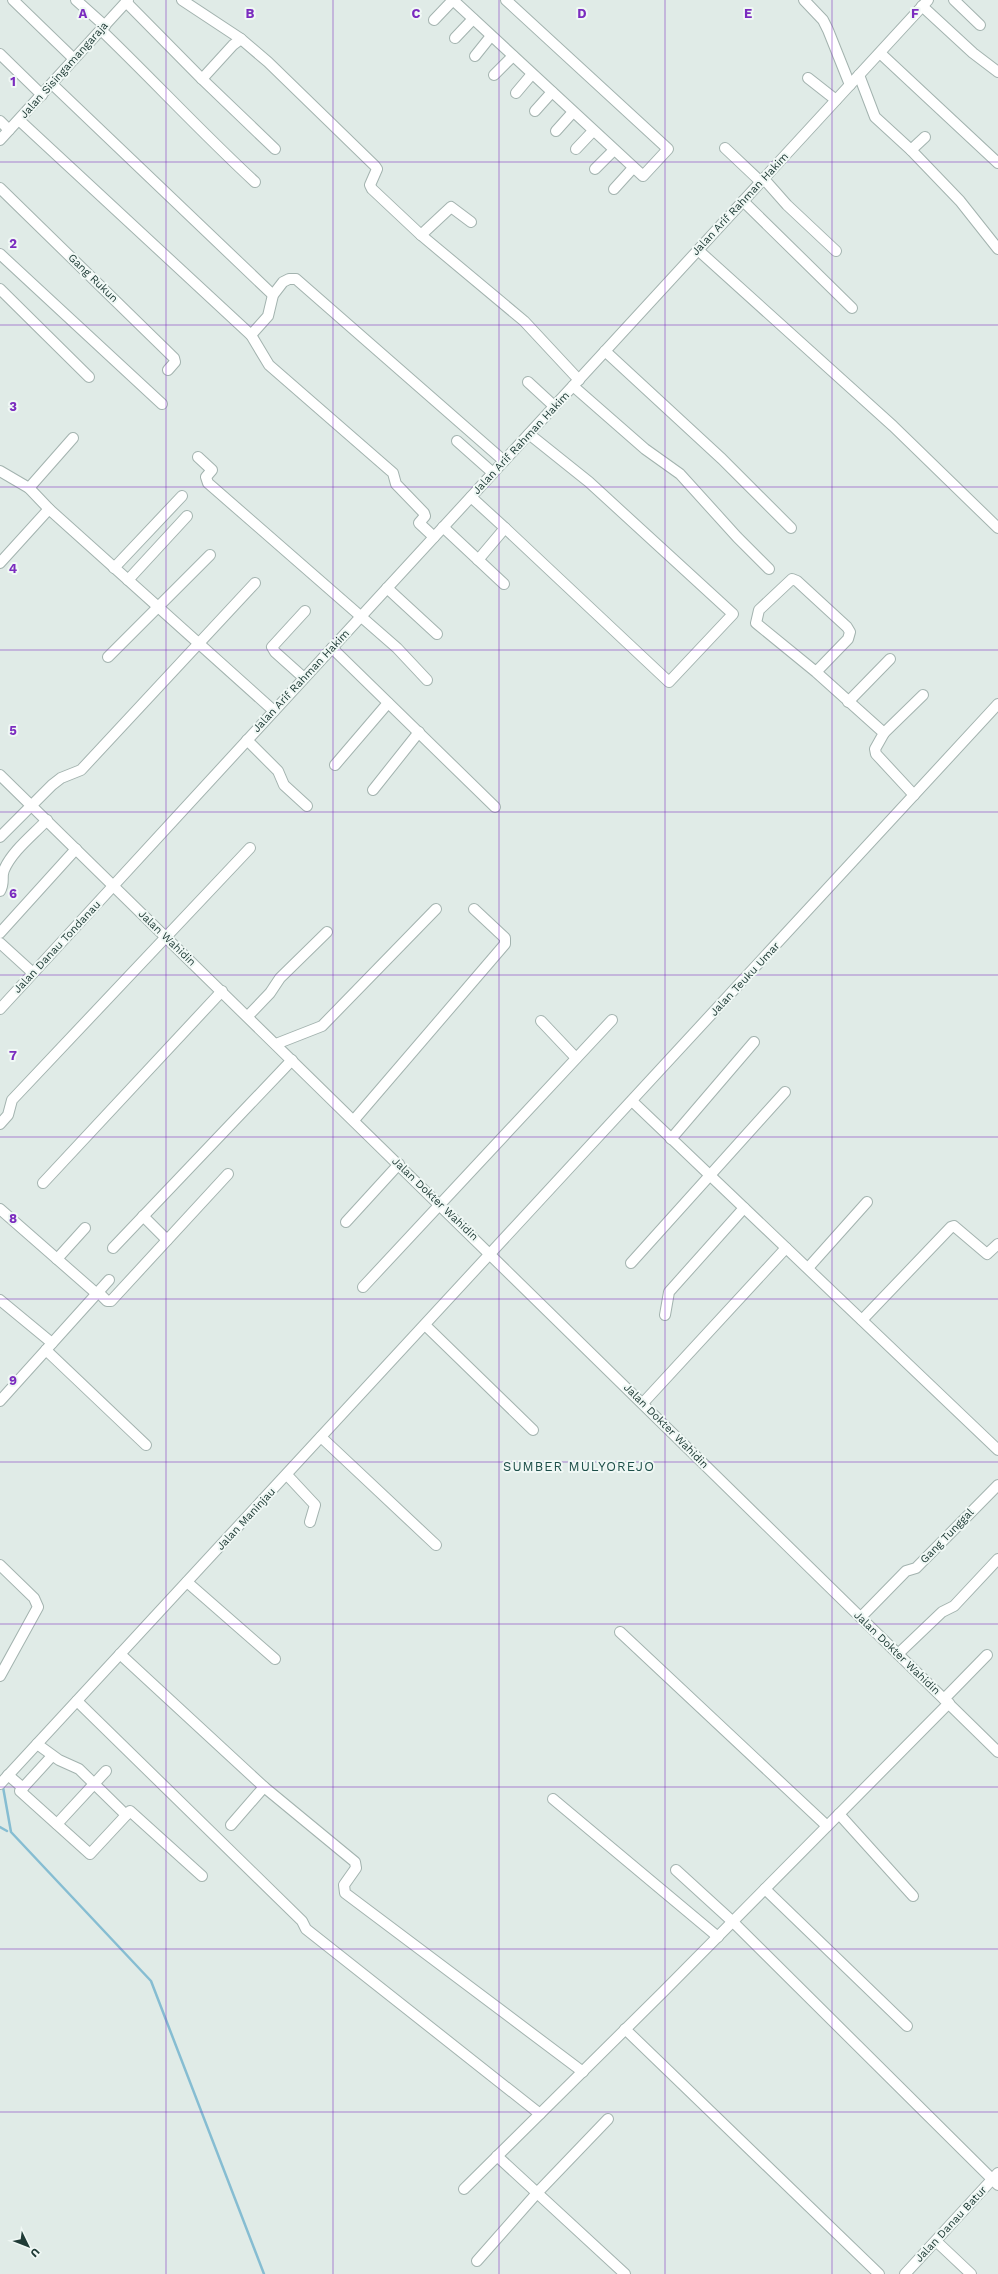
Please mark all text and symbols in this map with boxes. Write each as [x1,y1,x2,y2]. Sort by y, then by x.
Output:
text: A [79,6,88,21]
text: B [246,6,255,21]
text: C [412,6,421,21]
text: D [577,6,587,21]
text: E [744,6,752,21]
text: F [911,6,919,21]
street label: Jalan Sisingamangaraja [17,19,111,121]
text: 1 [10,74,16,89]
street label: Jalan Arif Rahman Hakim [689,150,791,258]
text: 2 [9,236,17,251]
street label: Gang Rukun [65,251,121,305]
street label: Jalan Arif Rahman Hakim [470,389,572,497]
text: 3 [9,399,17,414]
text: 4 [9,561,18,576]
street label: Jalan Arif Rahman Hakim [250,627,352,735]
text: 5 [9,723,17,738]
text: 6 [9,886,17,901]
street label: Jalan Danau Tondanau [11,898,103,996]
street label: Jalan Wahidin [136,907,198,969]
street label: Jalan Teuku Umar [707,939,783,1019]
text: 7 [9,1048,17,1063]
street label: Jalan Dokter Wahidin [389,1155,481,1243]
text: 8 [9,1211,17,1226]
text: 9 [9,1373,17,1388]
street label: Jalan Dokter Wahidin [621,1381,711,1471]
district label: SUMBER MULYOREJO [503,1459,655,1474]
street label: Jalan Maninjau [214,1485,278,1553]
street label: Gang Tunggal [918,1505,977,1566]
street label: Jalan Dokter Wahidin [851,1609,943,1697]
street label: Jalan Danau Batur [912,2183,990,2265]
north arrow [8,2226,48,2266]
text: U [27,2245,42,2260]

